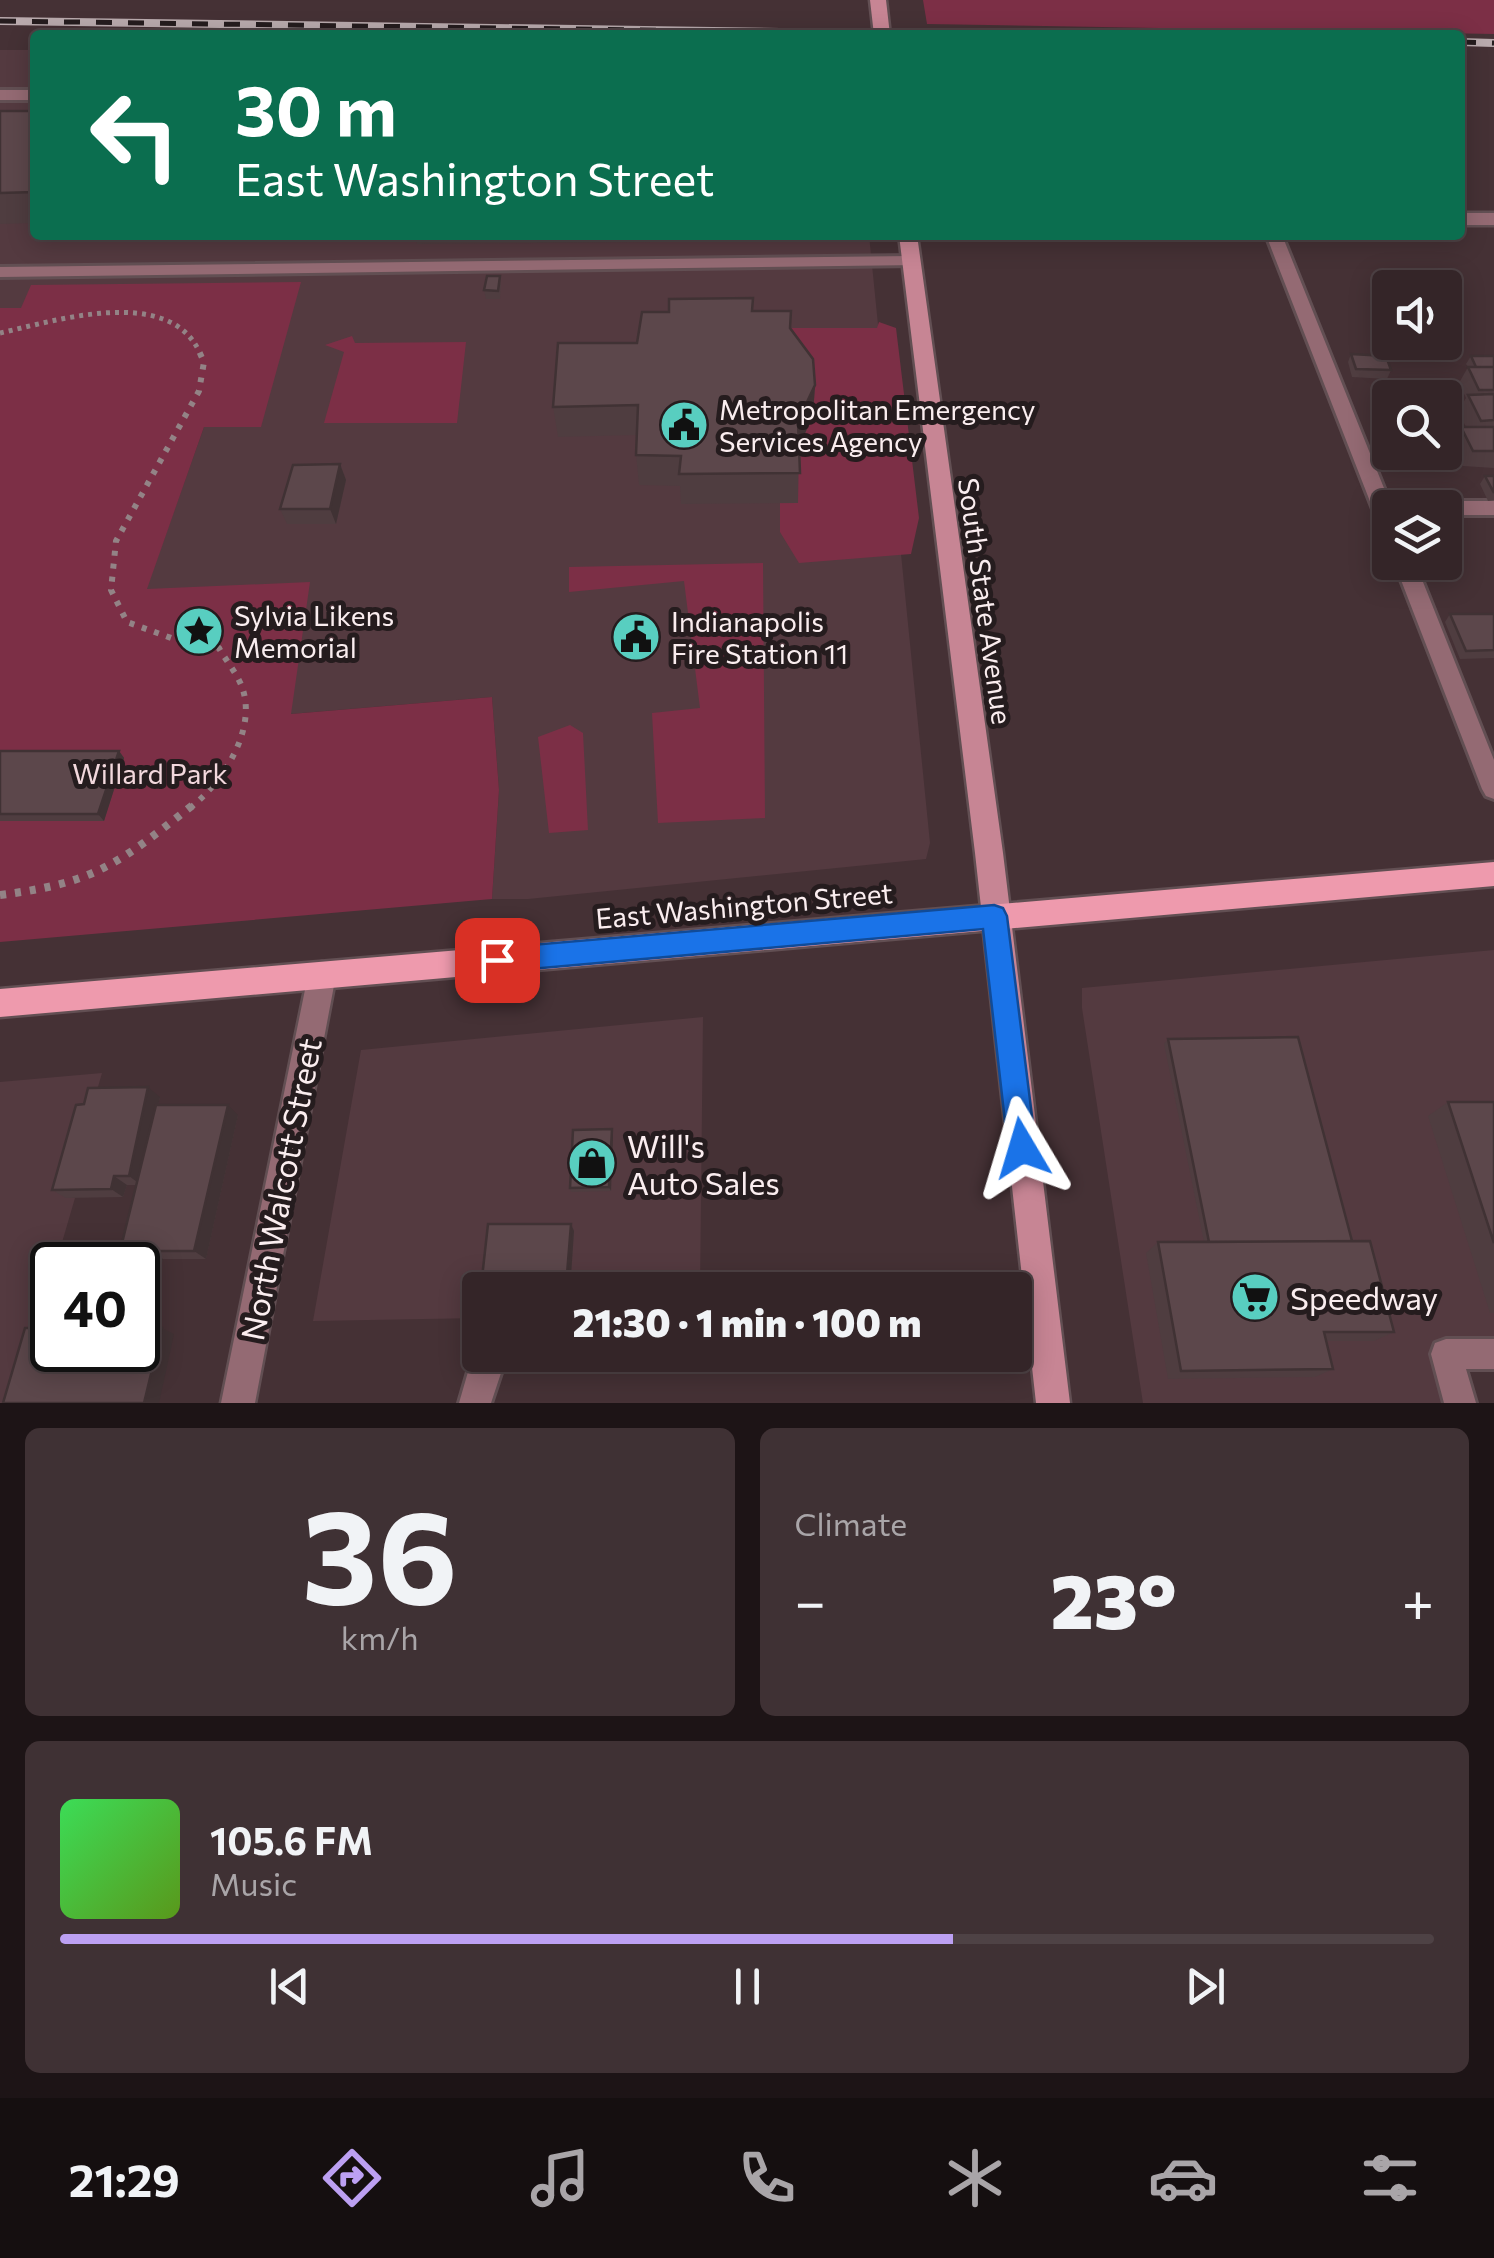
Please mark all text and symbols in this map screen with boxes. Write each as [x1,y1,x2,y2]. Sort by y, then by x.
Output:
text: 30 m [235,65,397,150]
icon: left [70,70,200,200]
text: East Washington Street [235,150,714,205]
map controls [1372,270,1462,580]
button: sound [1372,270,1462,360]
button: search [1372,380,1462,470]
place label: Metropolitan Emergency Services Agency [719,392,1035,458]
public building icon: Metropolitan Emergency Services Agency [658,399,710,451]
street label: South State Avenue [952,475,1020,727]
button: layers [1372,490,1462,580]
place label: Sylvia Likens Memorial [234,598,394,664]
place label: Indianapolis Fire Station 11 [671,604,848,670]
place icon: Sylvia Likens Memorial [173,605,225,657]
public building icon: Indianapolis Fire Station 11 [610,611,662,663]
park label: Willard Park [72,756,228,790]
street label: East Washington Street [594,875,894,935]
pin [455,918,540,1003]
icon: arrive [470,933,525,988]
street label: North Walcott Street [231,1035,329,1343]
position arrow [970,1096,1074,1200]
place label: Will's Auto Sales [627,1125,780,1202]
shop icon: Will's Auto Sales [566,1137,618,1189]
speed limit sign: 40 [30,1242,160,1372]
supermarket icon: Speedway [1229,1271,1281,1323]
place label: Speedway [1290,1277,1438,1317]
text: 21:30 · 1 min · 100 m [573,1298,921,1345]
text: 36 [302,1472,458,1631]
text: Climate [795,1503,907,1543]
text: 23° [1051,1553,1177,1644]
text: − [795,1566,826,1633]
text: + [1402,1566,1434,1633]
text: km/h [341,1617,419,1657]
text: 105.6 FM [210,1816,373,1863]
text: Music [210,1863,297,1903]
icon: previous [262,1959,317,2014]
icon: pause [720,1959,775,2014]
icon: next [1178,1959,1233,2014]
icon: directions [317,2143,387,2213]
icon: music [525,2143,595,2213]
icon: phone [732,2143,802,2213]
icon: climate [940,2143,1010,2213]
icon: car [1148,2143,1218,2213]
icon: filters [1355,2143,1425,2213]
text: 21:29 [69,2151,180,2206]

